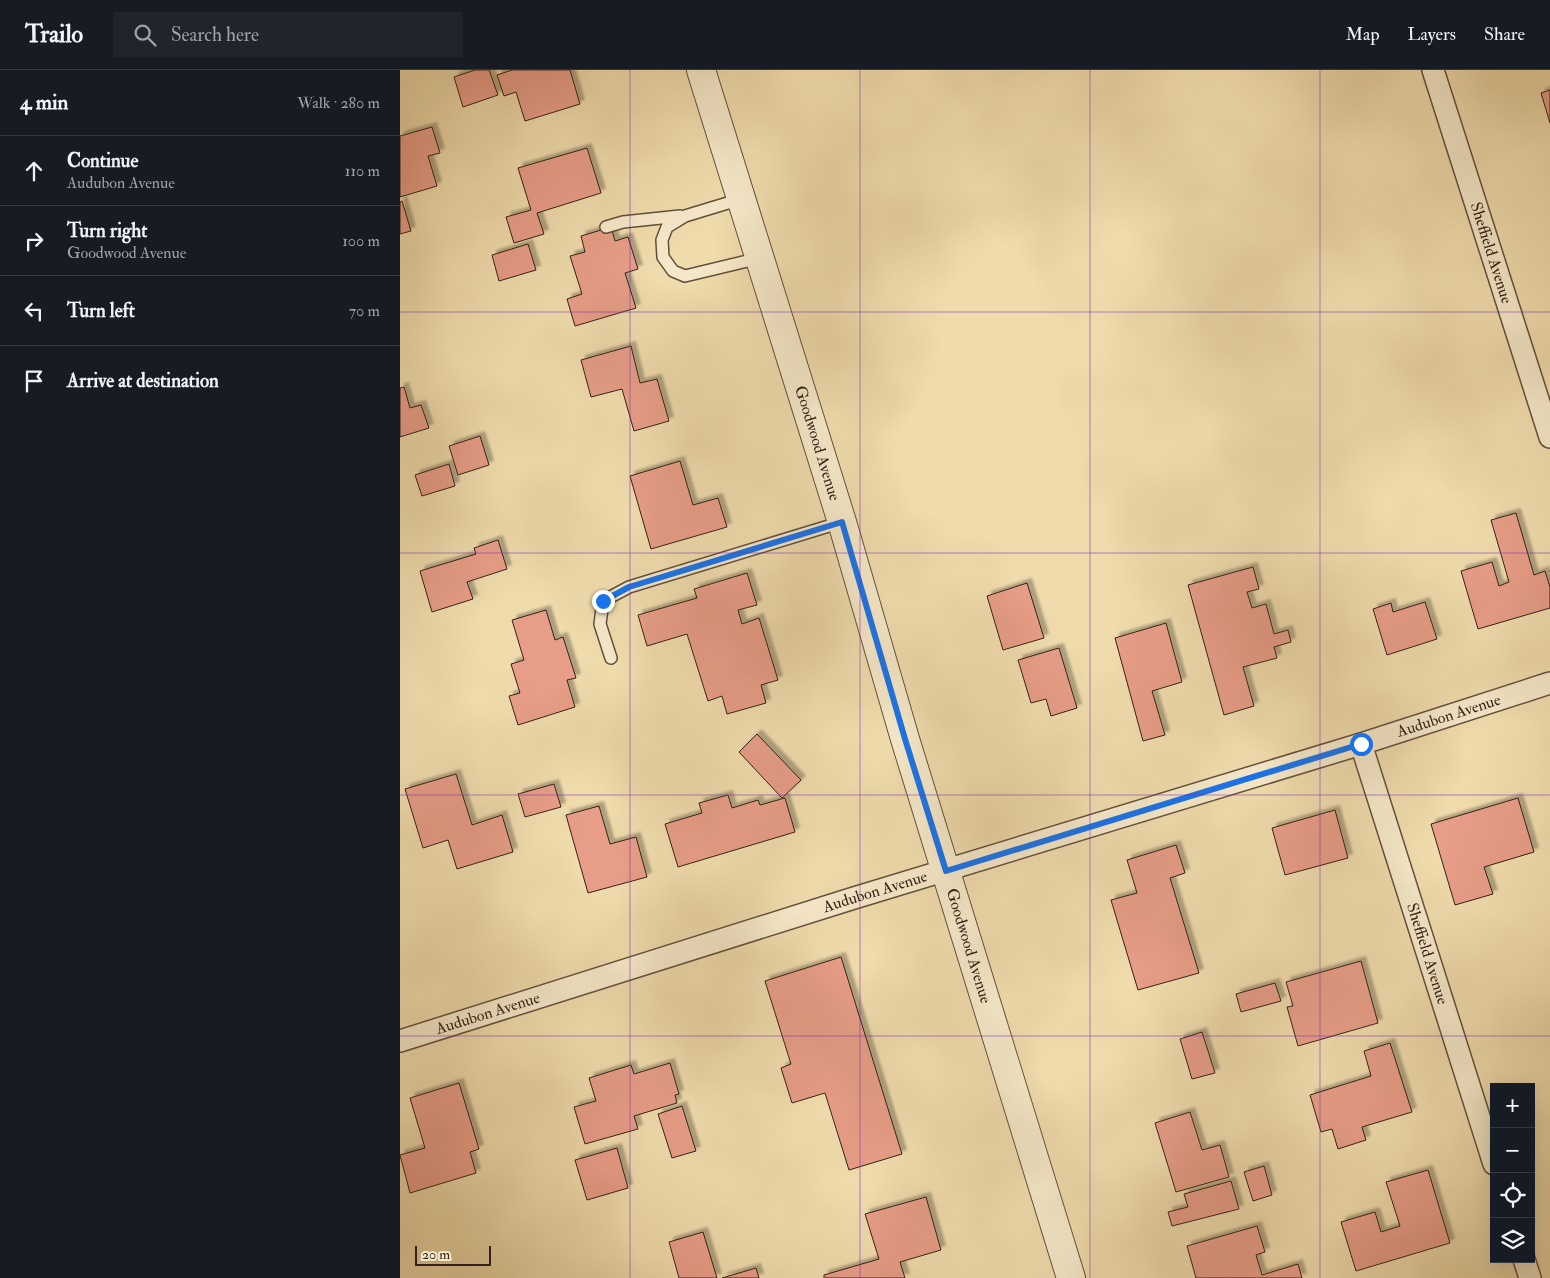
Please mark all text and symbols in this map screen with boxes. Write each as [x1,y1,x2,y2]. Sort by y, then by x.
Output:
search box [113,12,463,57]
text: Trailo [25,19,83,50]
icon: search [131,21,159,49]
text: Search here [171,23,259,47]
text: Map [1346,23,1380,46]
text: Layers [1408,23,1456,46]
text: Share [1484,23,1525,46]
text: 4 min [20,89,68,116]
text: Walk · 280 m [297,93,380,113]
text: Continue [67,149,138,173]
icon: ahead [20,157,48,185]
text: 110 m [345,161,380,181]
text: Audubon Avenue [67,173,175,193]
street label: Sheffield Avenue [1466,200,1517,306]
text: Turn right [67,219,147,243]
icon: right [20,227,48,255]
text: 100 m [342,231,380,251]
text: Goodwood Avenue [67,243,186,263]
icon: left [20,297,48,325]
text: Turn left [67,299,135,323]
text: 70 m [349,301,380,321]
icon: arrive [20,367,48,395]
text: Arrive at destination [67,369,219,393]
street label: Goodwood Avenue [790,383,845,504]
route end [592,590,615,613]
street label: Audubon Avenue [1393,689,1503,742]
route start [1350,733,1373,756]
street label: Audubon Avenue [820,866,930,917]
street label: Goodwood Avenue [942,886,996,1006]
street label: Sheffield Avenue [1402,901,1453,1007]
street label: Audubon Avenue [432,987,543,1039]
map controls [1490,1083,1535,1263]
button: + [1490,1083,1535,1128]
button: − [1490,1128,1535,1173]
button: locate [1490,1173,1535,1218]
button: layers [1490,1218,1535,1263]
scale bar [415,1243,491,1266]
text: 20 m [422,1246,450,1263]

